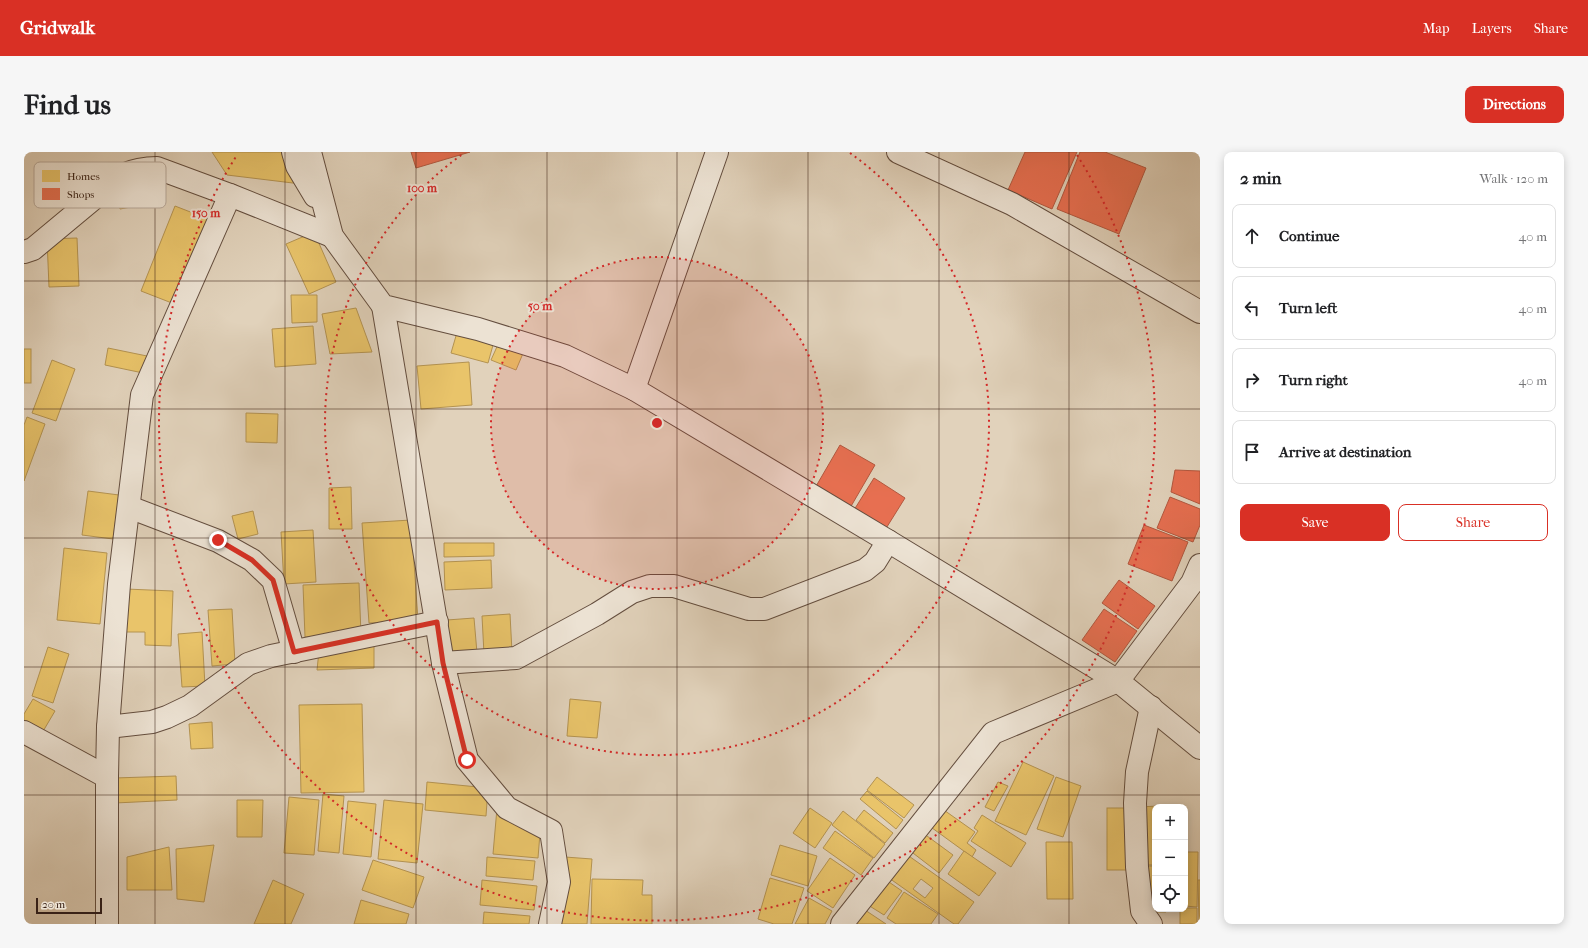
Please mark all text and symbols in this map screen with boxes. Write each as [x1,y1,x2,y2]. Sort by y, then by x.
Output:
text: Gridwalk [20,17,95,39]
text: Map [1423,20,1450,37]
text: Layers [1472,20,1512,37]
text: Share [1534,20,1568,37]
button: Directions [1465,86,1564,123]
text: Find us [24,88,111,121]
legend [34,162,166,208]
text: 2 min [1240,168,1281,188]
text: Homes [67,170,100,183]
text: Walk · 120 m [1480,171,1548,186]
text: 100 m [407,181,438,195]
text: Shops [67,188,94,201]
text: 150 m [192,206,221,220]
icon: ahead [1241,225,1263,247]
text: Continue [1279,227,1339,245]
text: 40 m [1519,229,1547,244]
icon: left [1241,297,1263,319]
text: 50 m [528,299,553,313]
text: Turn left [1279,299,1337,317]
text: 40 m [1519,301,1547,316]
icon: right [1241,369,1263,391]
text: Turn right [1279,371,1348,389]
text: 40 m [1519,373,1547,388]
centre of rings [650,416,664,430]
icon: arrive [1241,441,1263,463]
text: Arrive at destination [1279,443,1411,461]
button: Save [1240,504,1390,541]
button: Share [1398,504,1548,541]
route end [209,531,227,549]
route start [458,751,476,769]
map controls [1152,804,1188,912]
button: + [1152,804,1188,840]
button: − [1152,840,1188,876]
button: locate [1152,876,1188,912]
scale bar [36,896,102,915]
text: 20 m [42,898,65,911]

